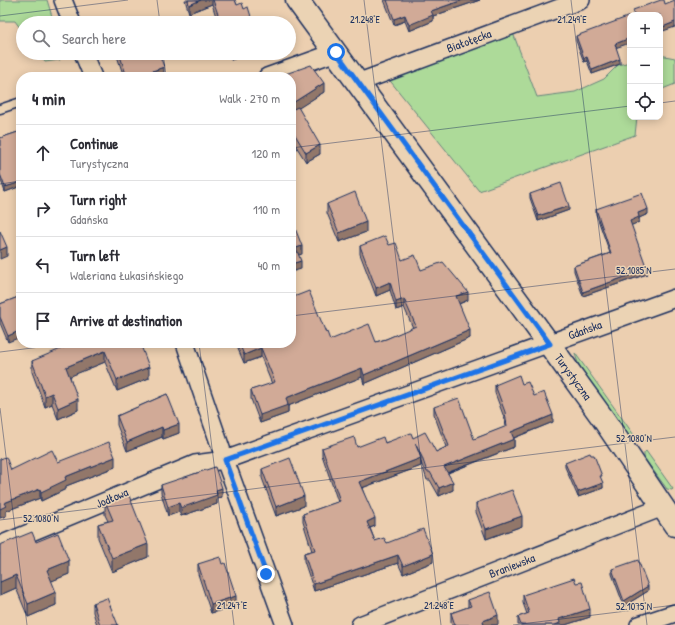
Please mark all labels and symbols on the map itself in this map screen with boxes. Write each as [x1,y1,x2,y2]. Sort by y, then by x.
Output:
text: 21.248°E [350,13,381,26]
text: 21.249°E [557,13,587,26]
street label: Białołęcka [444,24,494,56]
route start [327,43,345,61]
text: 52.1085°N [616,264,652,277]
street label: Gdańska [566,315,604,343]
street label: Turystyczna [551,350,596,404]
text: 52.1080°N [616,432,652,445]
street label: Jodłowa [93,483,131,512]
text: 52.1080°N [23,512,59,525]
street label: Braniewska [486,549,538,582]
route end [257,565,275,583]
text: 21.247°E [217,599,248,612]
text: 21.248°E [424,599,455,612]
text: 52.1075°N [616,600,652,613]

